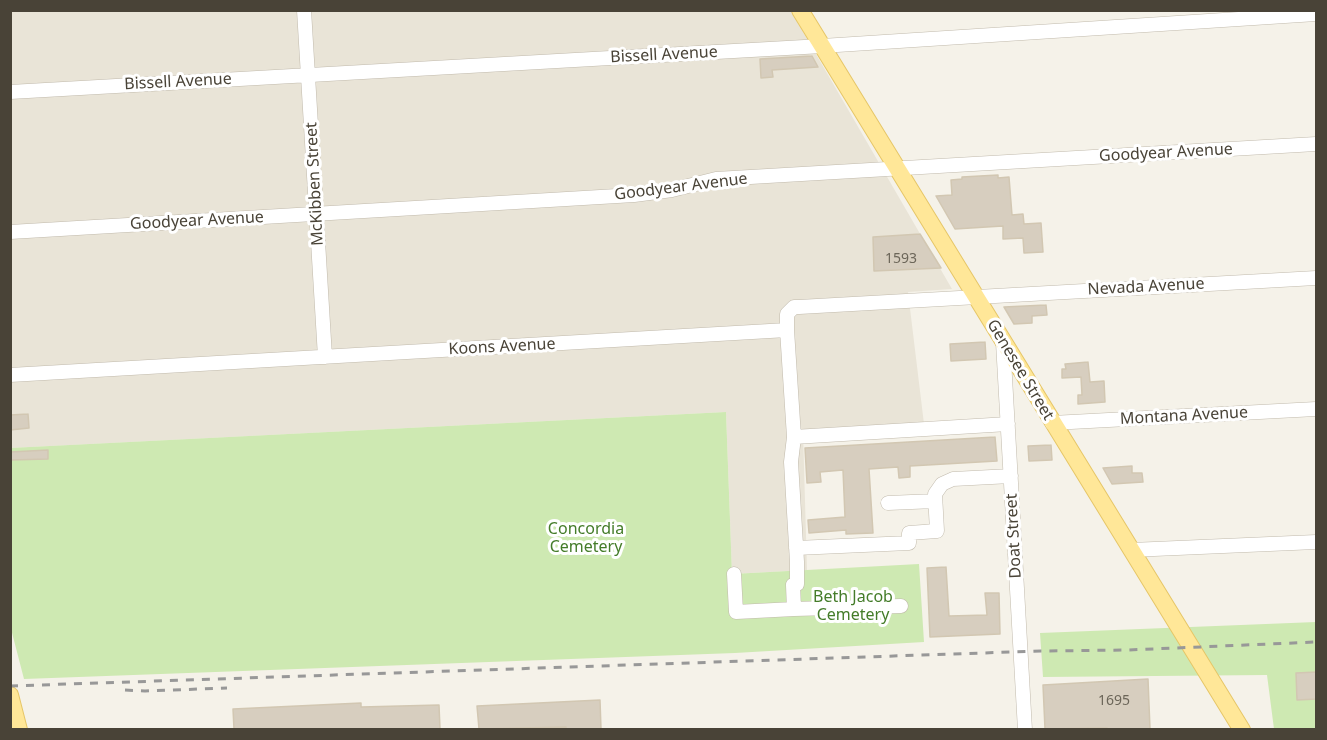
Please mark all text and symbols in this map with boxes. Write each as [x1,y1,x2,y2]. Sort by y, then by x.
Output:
street label: Bissell Avenue [610,43,718,67]
street label: Bissell Avenue [124,70,232,94]
street label: McKibben Street [302,122,328,246]
street label: Goodyear Avenue [1099,140,1233,166]
street label: Goodyear Avenue [613,169,749,205]
street label: Goodyear Avenue [130,208,264,234]
house number: 1593 [885,251,917,267]
street label: Nevada Avenue [1087,274,1205,300]
street label: Genesee Street [982,316,1058,424]
street label: Koons Avenue [448,335,556,359]
street label: Montana Avenue [1120,403,1248,429]
street label: Doat Street [1002,493,1026,579]
park label: Concordia Cemetery [548,519,624,557]
park label: Beth Jacob Cemetery [813,587,893,625]
house number: 1695 [1098,693,1130,709]

